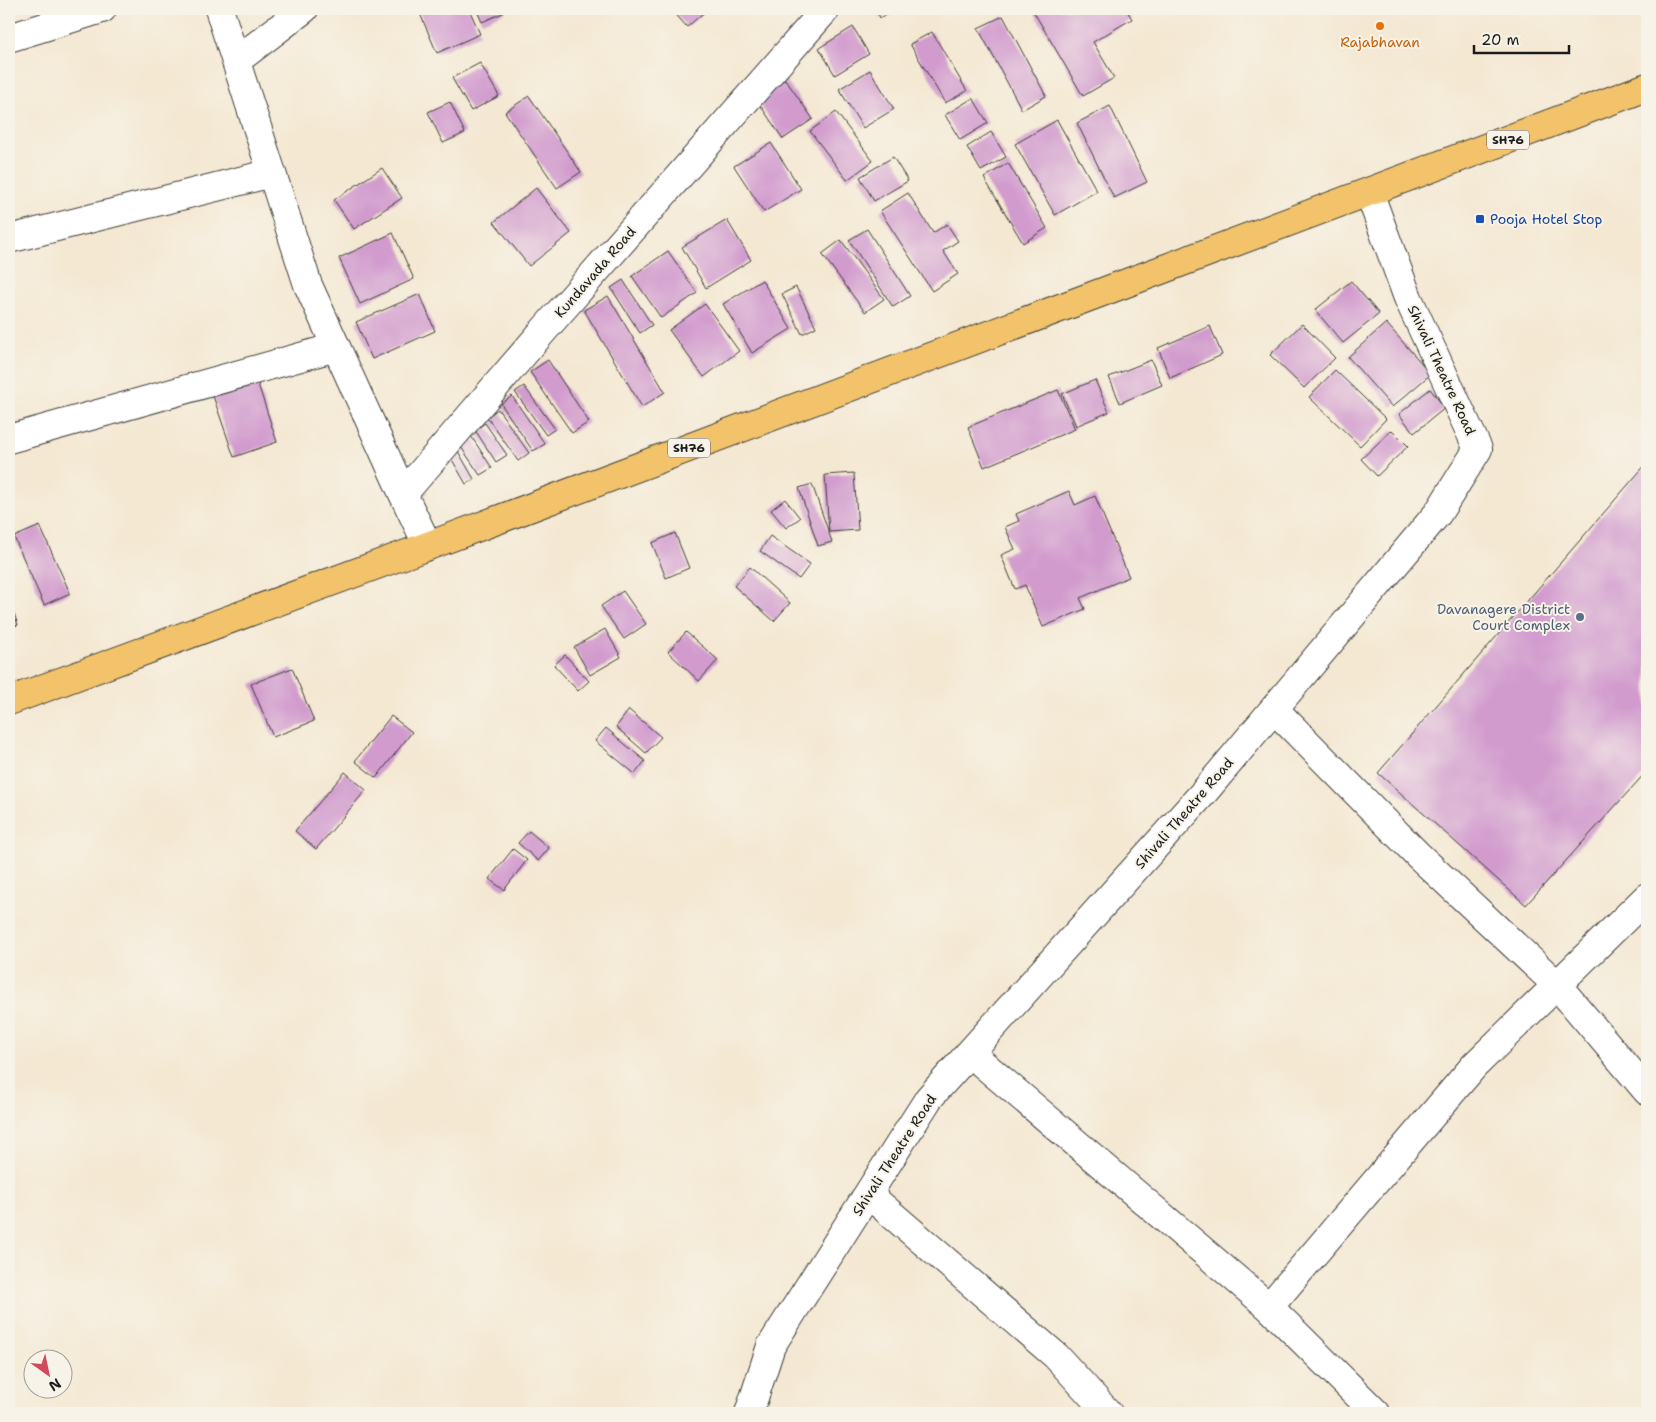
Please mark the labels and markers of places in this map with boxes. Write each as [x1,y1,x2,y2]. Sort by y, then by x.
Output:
marker: Rajabhavan [1374,20,1386,32]
place label: Rajabhavan [1340,33,1420,51]
place label: Pooja Hotel Stop [1490,210,1603,228]
marker: Pooja Hotel Stop [1474,213,1486,225]
place label: Davanagere District Court Complex [1437,600,1570,634]
marker: Davanagere District Court Complex [1574,611,1586,623]

